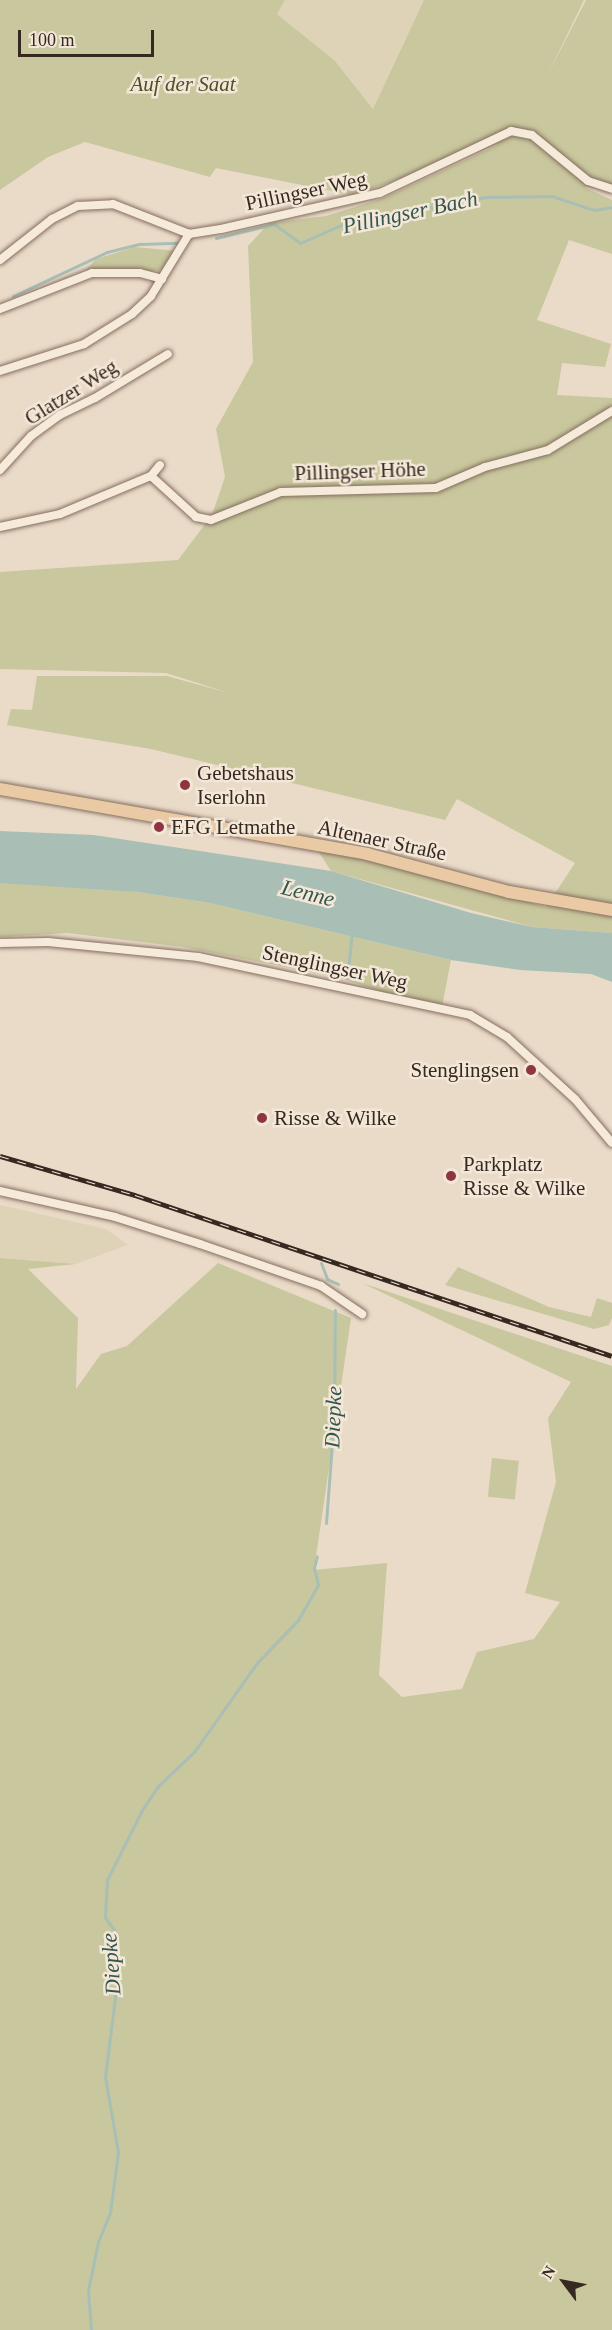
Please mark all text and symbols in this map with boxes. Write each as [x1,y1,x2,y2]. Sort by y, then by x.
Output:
scale bar [21,18,158,56]
text: 100 m [29,30,75,50]
park label: Auf der Saat [131,71,235,97]
street label: Pillingser Weg [243,166,369,216]
water label: Pillingser Bach [340,185,480,239]
street label: Glatzer Weg [20,353,122,431]
street label: Pillingser Höhe [294,456,426,486]
place label: Gebetshaus Iserlohn [197,760,294,810]
marker: Gebetshaus Iserlohn [178,778,192,792]
place label: EFG Letmathe [171,814,295,840]
street label: Altenaer Straße [315,814,449,866]
marker: EFG Letmathe [152,820,166,834]
water label: Lenne [279,874,337,912]
street label: Stenglingser Weg [260,939,410,995]
place label: Stenglingsen [411,1057,519,1083]
marker: Stenglingsen [524,1063,538,1077]
place label: Risse & Wilke [274,1105,397,1131]
marker: Risse & Wilke [255,1111,269,1125]
place label: Parkplatz Risse & Wilke [463,1151,586,1201]
marker: Parkplatz Risse & Wilke [444,1169,458,1183]
water label: Diepke [319,1385,347,1449]
water label: Diepke [96,1932,126,1996]
north arrow [534,2252,594,2312]
text: N [538,2263,559,2282]

